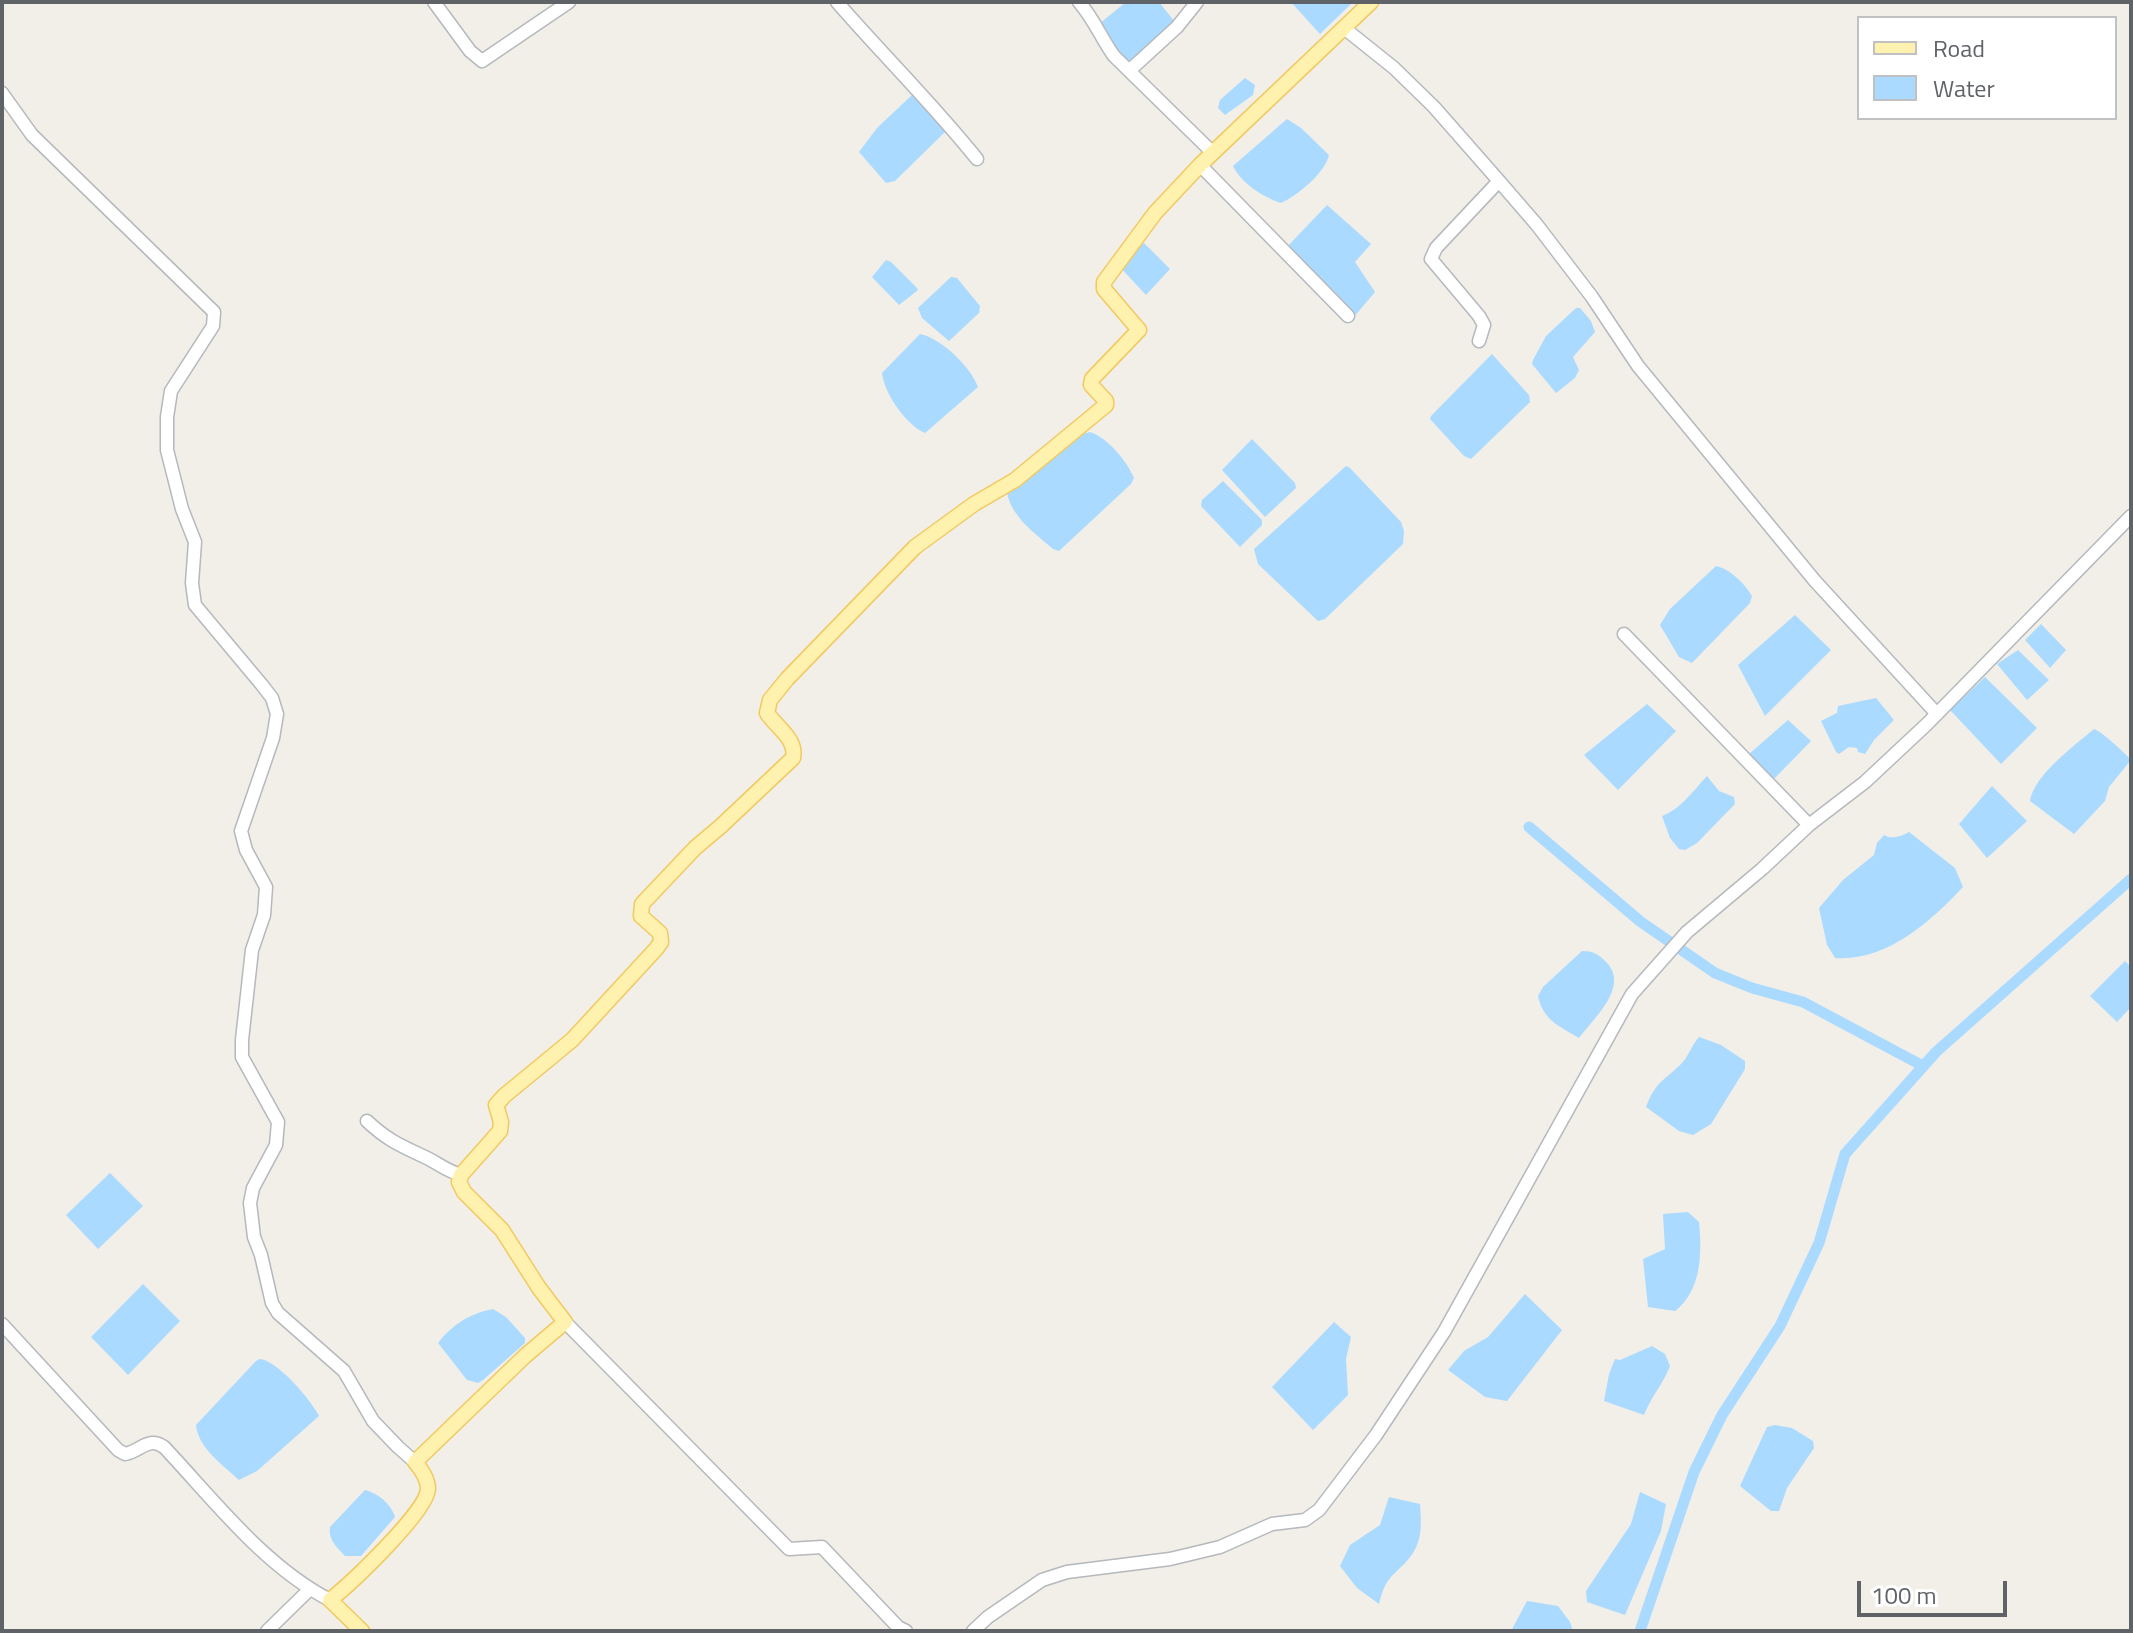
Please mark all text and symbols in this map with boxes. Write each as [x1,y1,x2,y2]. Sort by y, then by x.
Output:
legend [1857,16,2117,120]
text: Road [1933,30,1985,66]
text: Water [1933,70,1995,106]
scale bar [1861,1565,2011,1615]
text: 100 m [1871,1577,1937,1613]

